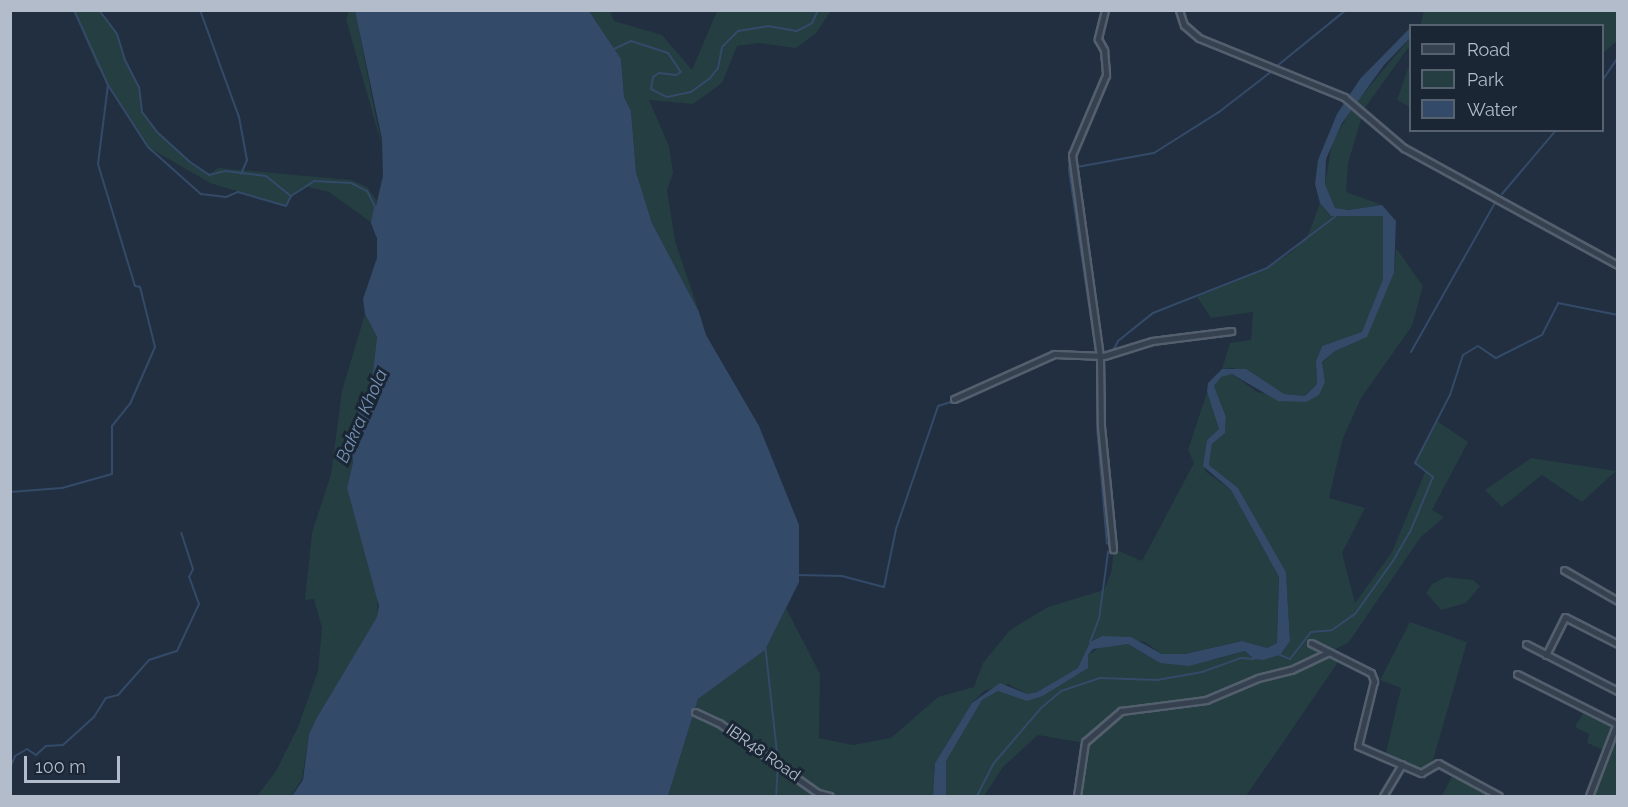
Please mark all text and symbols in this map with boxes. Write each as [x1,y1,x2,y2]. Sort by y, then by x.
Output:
legend [1409,24,1604,132]
text: Road [1467,39,1510,60]
text: Park [1467,69,1504,90]
text: Water [1467,99,1517,120]
water label: Bakra Khola [332,366,392,466]
street label: IBR48 Road [722,721,804,785]
scale bar [27,744,123,782]
text: 100 m [35,756,86,777]

